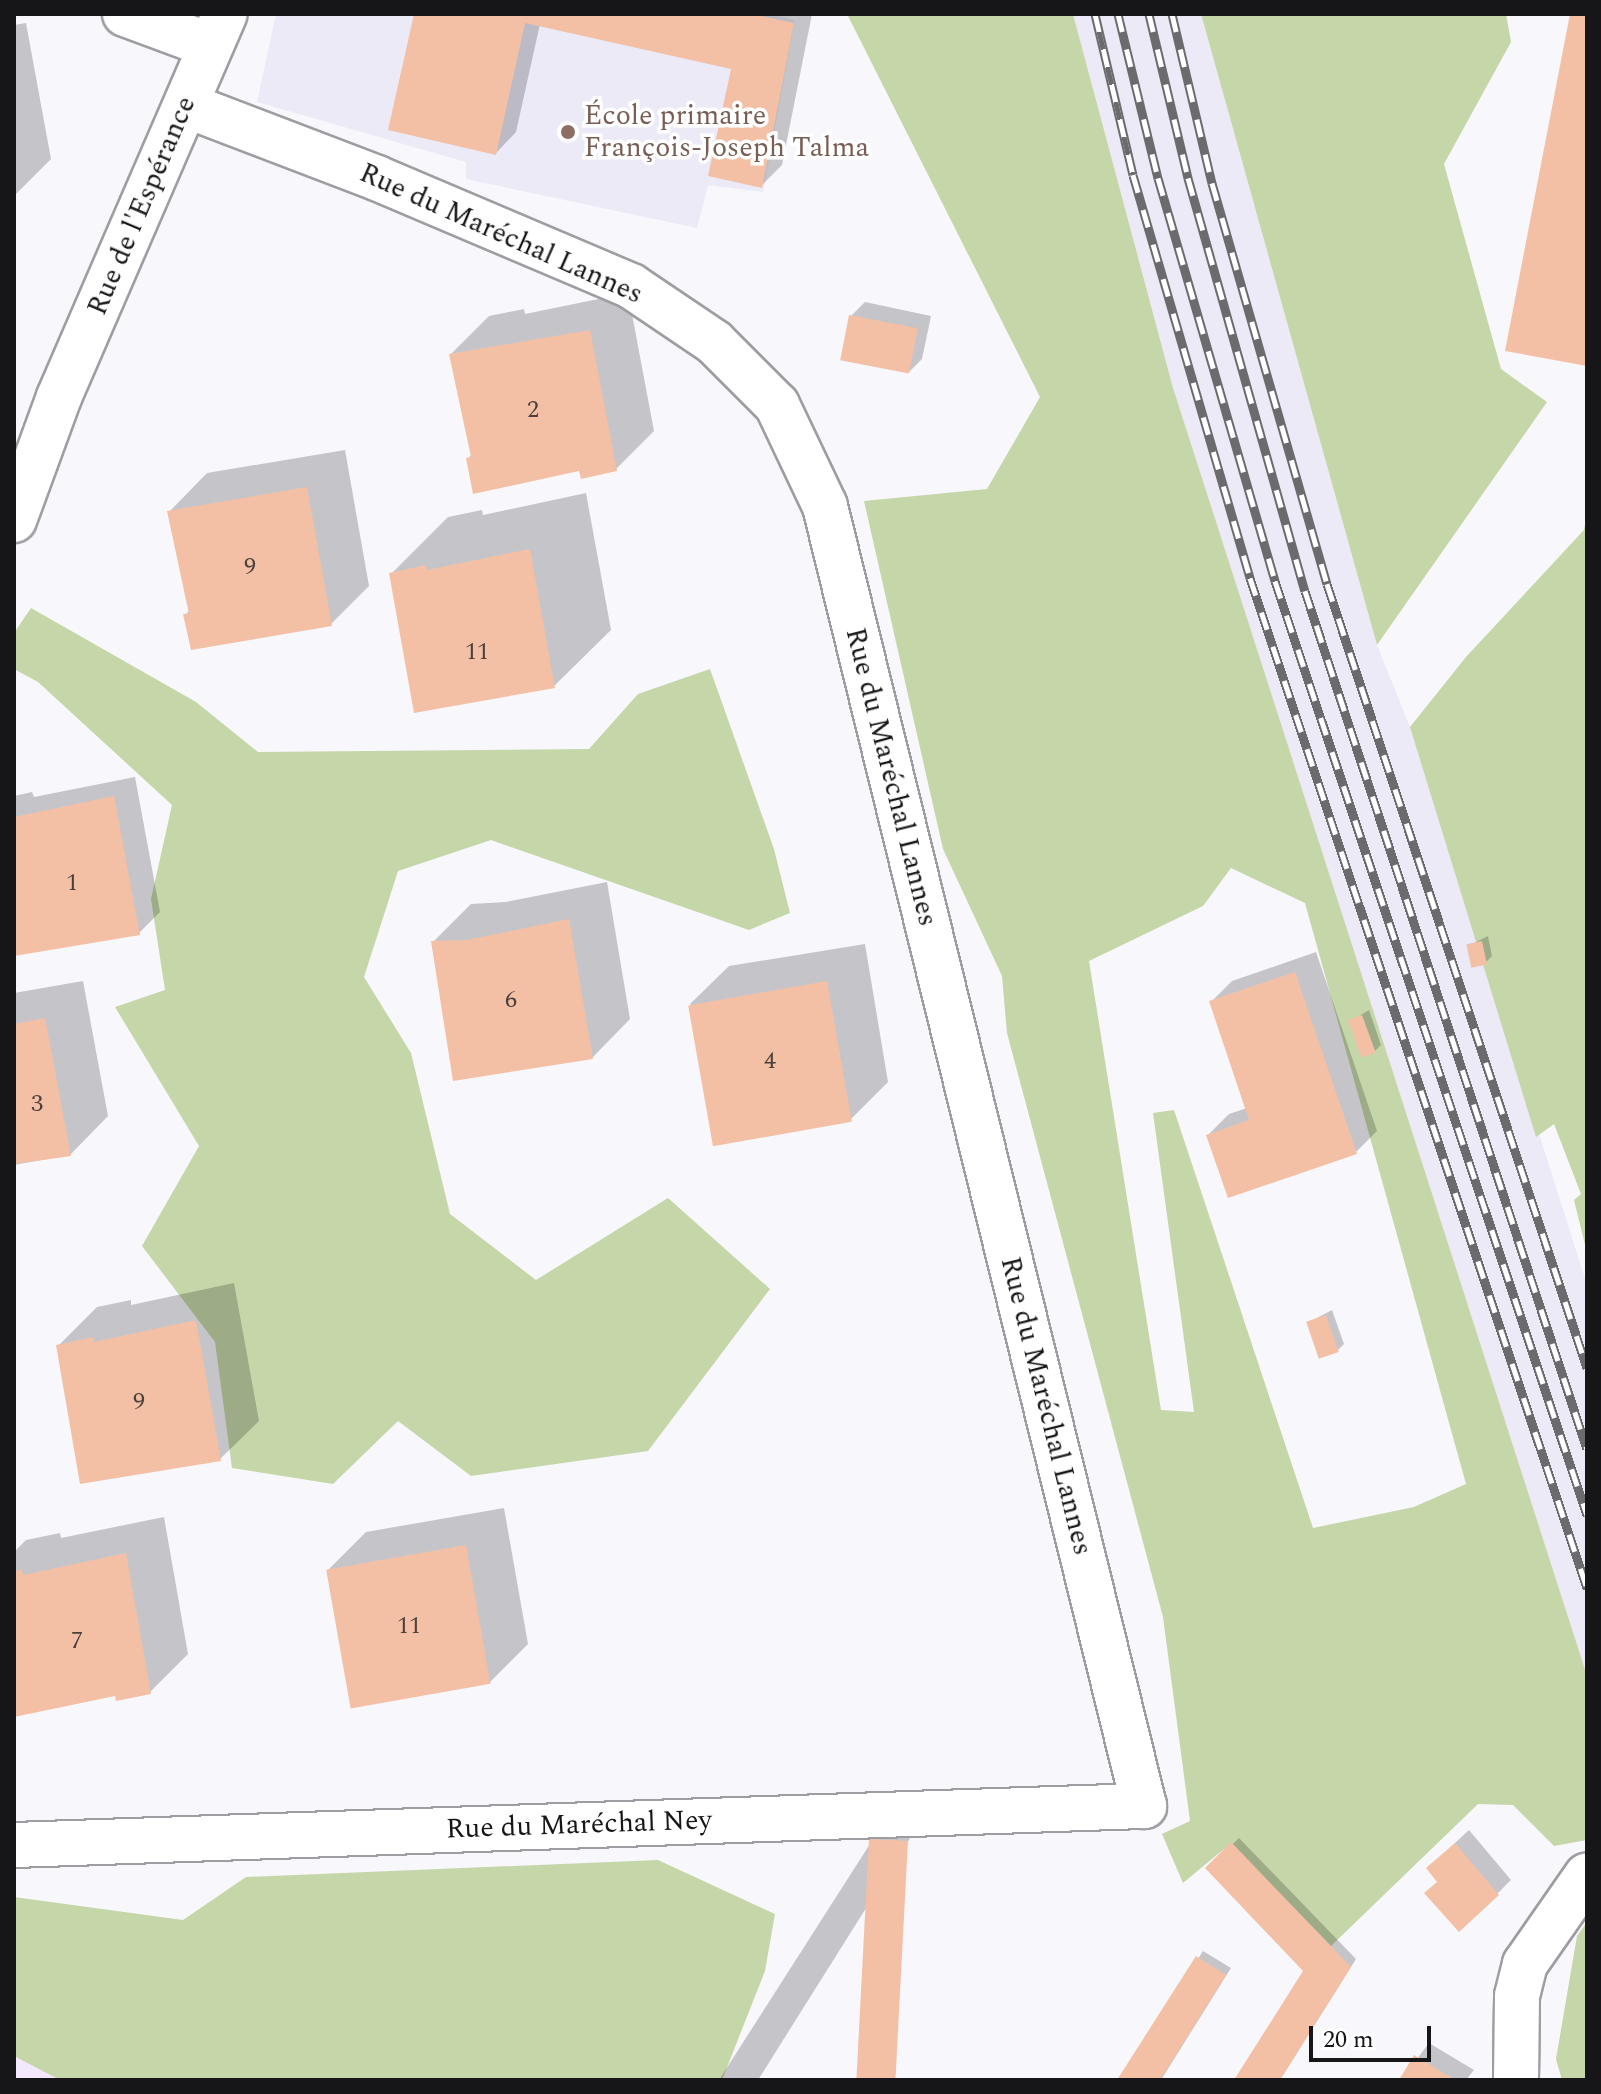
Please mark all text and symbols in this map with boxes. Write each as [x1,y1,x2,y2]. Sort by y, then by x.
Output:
street label: Rue de l'Espérance [81,92,203,320]
place label: École primaire François-Joseph Talma [584,99,869,165]
marker: École primaire François-Joseph Talma [559,123,577,141]
street label: Rue du Maréchal Lannes [354,156,648,312]
house number: 2 [527,397,539,425]
house number: 9 [244,554,256,582]
street label: Rue du Maréchal Lannes [838,624,944,930]
house number: 11 [465,639,489,667]
house number: 1 [66,870,78,898]
house number: 6 [505,987,517,1015]
house number: 4 [764,1048,776,1076]
house number: 3 [31,1091,43,1119]
street label: Rue du Maréchal Lannes [993,1253,1099,1559]
house number: 9 [133,1389,145,1417]
house number: 11 [397,1613,421,1641]
house number: 7 [71,1628,83,1656]
street label: Rue du Maréchal Ney [445,1804,713,1846]
scale bar [1313,2010,1435,2060]
text: 20 m [1323,2022,1374,2058]

